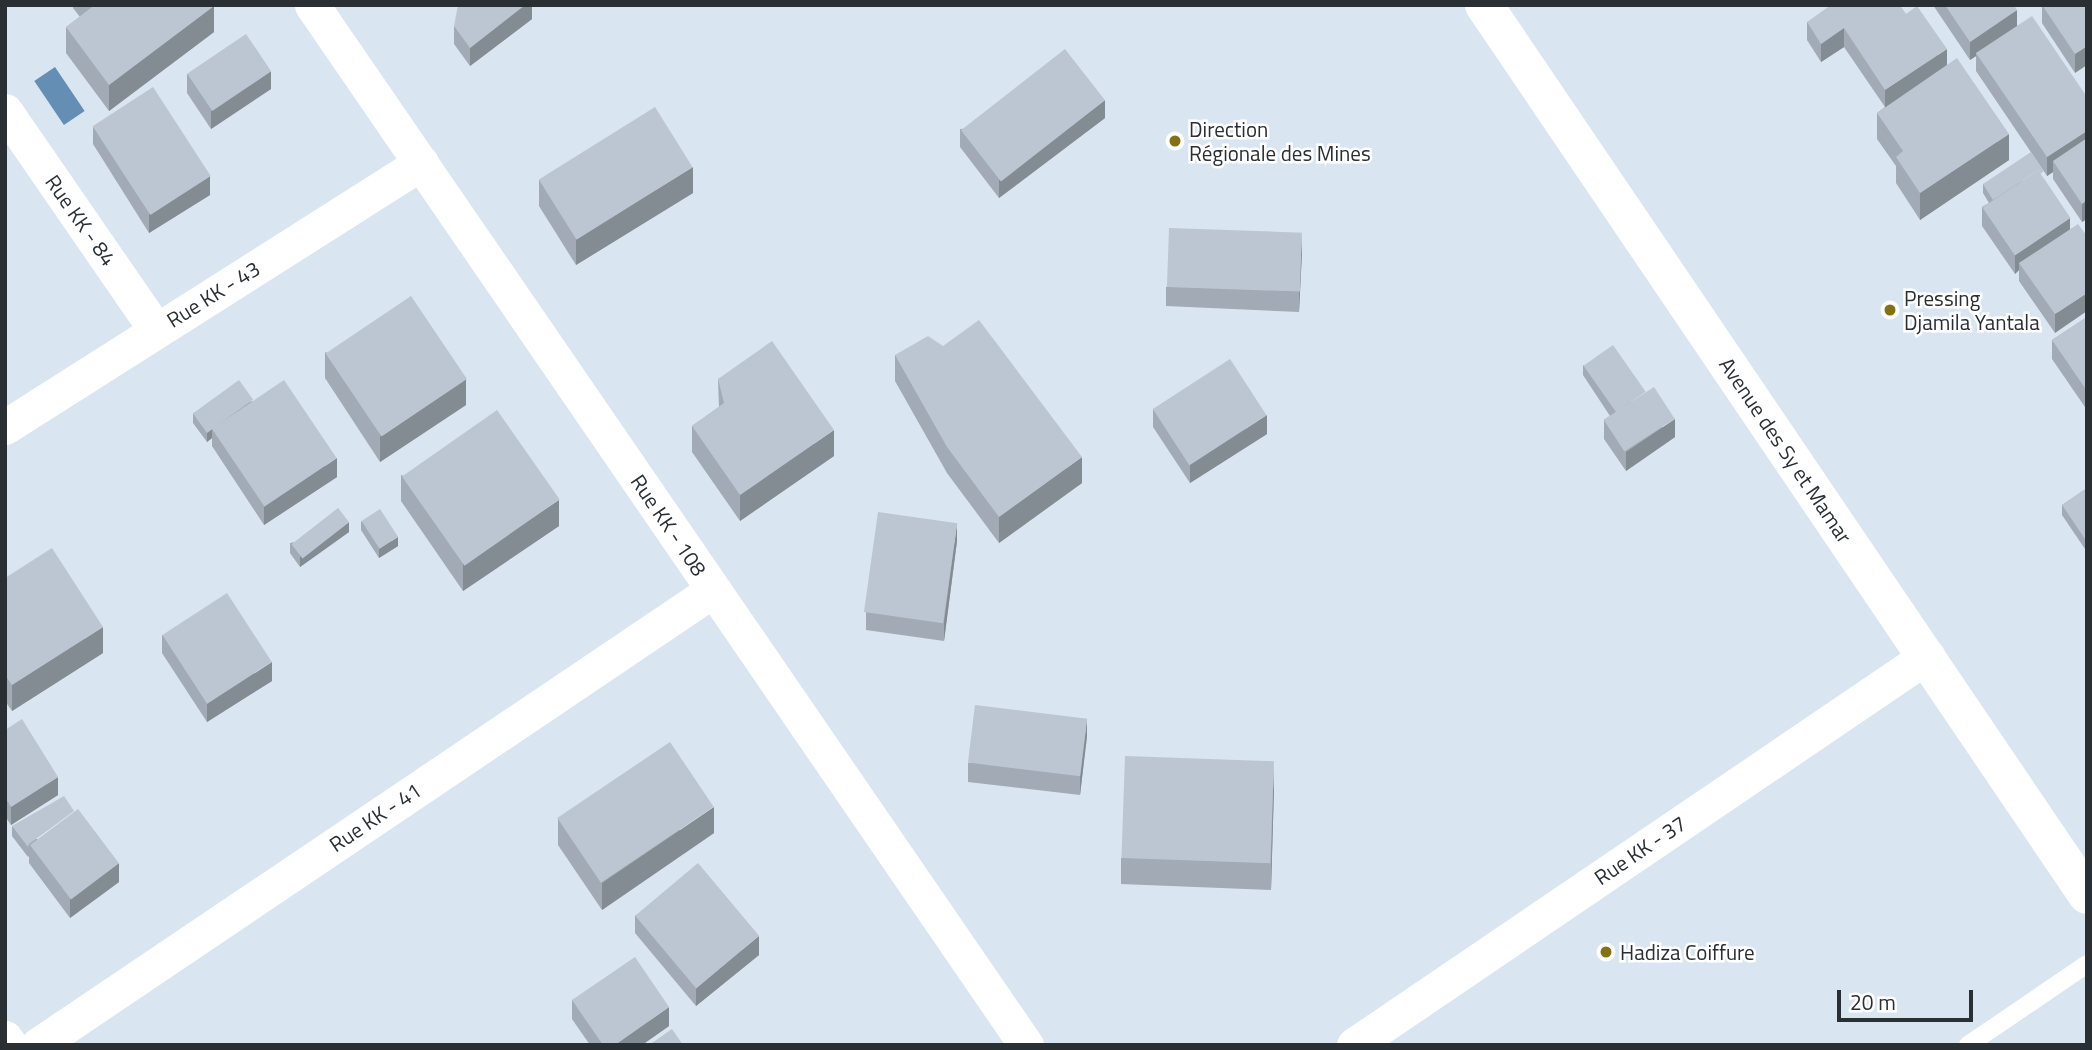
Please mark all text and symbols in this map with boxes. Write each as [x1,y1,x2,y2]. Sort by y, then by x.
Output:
place label: Direction Régionale des Mines [1189,116,1371,166]
marker: Direction Régionale des Mines [1167,133,1183,149]
street label: Rue KK - 84 [41,170,121,270]
street label: Rue KK - 43 [162,255,264,333]
place label: Pressing Djamila Yantala [1904,285,2040,335]
marker: Pressing Djamila Yantala [1882,302,1898,318]
street label: Avenue des Sy et Mamar [1714,352,1858,548]
street label: Rue KK - 108 [626,470,712,580]
street label: Rue KK - 41 [324,777,426,857]
street label: Rue KK - 37 [1589,810,1691,890]
place label: Hadiza Coiffure [1620,939,1755,965]
marker: Hadiza Coiffure [1598,944,1614,960]
scale bar [1840,976,1976,1020]
text: 20 m [1850,986,1896,1018]

